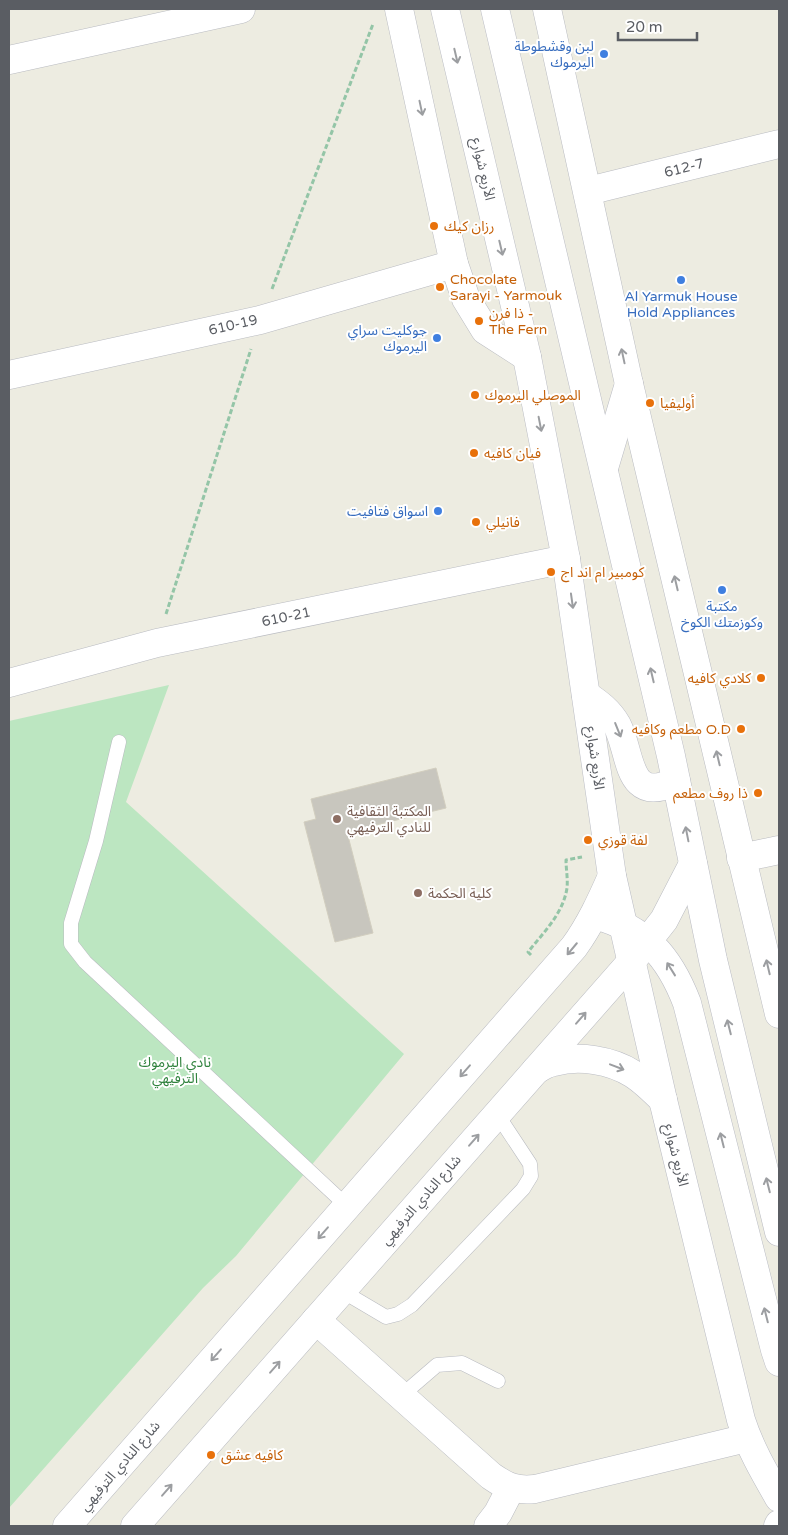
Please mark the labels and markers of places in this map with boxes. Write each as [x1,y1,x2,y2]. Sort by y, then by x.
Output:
place label: لبن وقشطوطة اليرموك [514,38,594,71]
marker: لبن وقشطوطة اليرموك [598,48,610,60]
place label: رزان كيك [444,218,494,235]
marker: رزان كيك [428,220,440,232]
place label: Chocolate Sarayi - Yarmouk [450,271,563,304]
marker: Al Yarmuk House Hold Appliances [675,274,687,286]
marker: Chocolate Sarayi - Yarmouk [434,281,446,293]
place label: Al Yarmuk House Hold Appliances [624,288,738,321]
place label: ذا فرن - The Fern [489,305,547,338]
marker: ذا فرن - The Fern [473,315,485,327]
place label: جوكليت سراي اليرموك [348,322,427,355]
marker: جوكليت سراي اليرموك [431,332,443,344]
place label: الموصلي اليرموك [485,387,581,406]
marker: الموصلي اليرموك [469,389,481,401]
place label: أوليفيا [660,394,695,412]
marker: أوليفيا [644,397,656,409]
place label: فيان كافيه [484,445,541,462]
marker: فيان كافيه [468,447,480,459]
place label: اسواق فتافيت [347,503,428,520]
marker: اسواق فتافيت [432,505,444,517]
place label: فانيلي [486,514,520,533]
marker: فانيلي [470,516,482,528]
place label: كومبير ام اند اج [561,564,644,583]
marker: كومبير ام اند اج [545,566,557,578]
marker: مكتبة وكوزمتك الكوخ [716,584,728,596]
place label: مكتبة وكوزمتك الكوخ [681,598,763,633]
place label: كلادي كافيه [688,670,751,689]
marker: كلادي كافيه [755,672,767,684]
place label: مطعم وكافيه O.D [632,721,731,740]
marker: مطعم وكافيه O.D [735,723,747,735]
place label: ذا روف مطعم [673,785,748,804]
marker: ذا روف مطعم [752,787,764,799]
place label: المكتبة الثقافية للنادي الترفيهي [347,803,431,838]
marker: المكتبة الثقافية للنادي الترفيهي [331,813,343,825]
place label: لفة قوزي [598,832,648,851]
marker: لفة قوزي [582,834,594,846]
place label: كلية الحكمة [428,885,492,902]
marker: كلية الحكمة [412,887,424,899]
place label: كافيه عشق [221,1447,283,1465]
marker: كافيه عشق [205,1449,217,1461]

